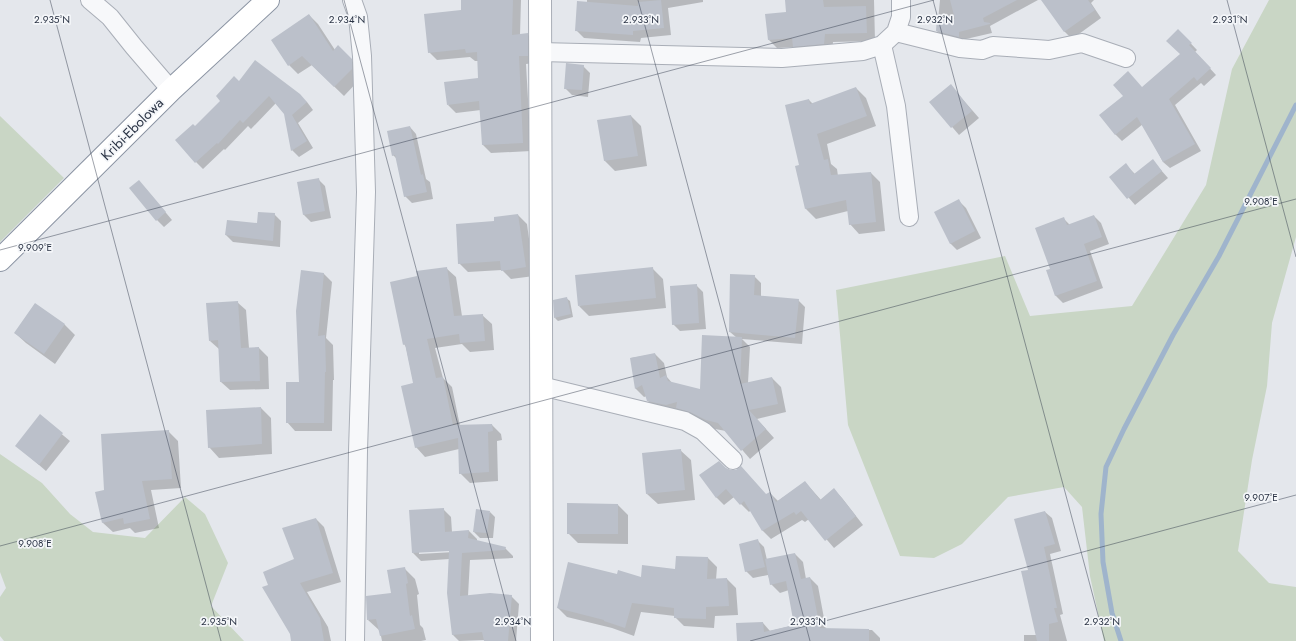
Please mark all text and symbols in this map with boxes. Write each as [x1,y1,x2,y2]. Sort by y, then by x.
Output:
text: 2.935°N [34,12,70,27]
text: 2.934°N [329,12,365,27]
text: 2.933°N [623,12,659,27]
text: 2.932°N [917,12,953,27]
text: 2.931°N [1213,12,1247,27]
street label: Kribi-Ebolowa [96,93,168,165]
text: 9.908°E [1244,194,1278,209]
text: 9.909°E [18,240,52,255]
text: 9.907°E [1244,490,1278,505]
text: 9.908°E [18,536,52,551]
text: 2.935°N [201,614,237,629]
text: 2.934°N [495,614,531,629]
text: 2.933°N [790,614,826,629]
text: 2.932°N [1084,614,1120,629]

